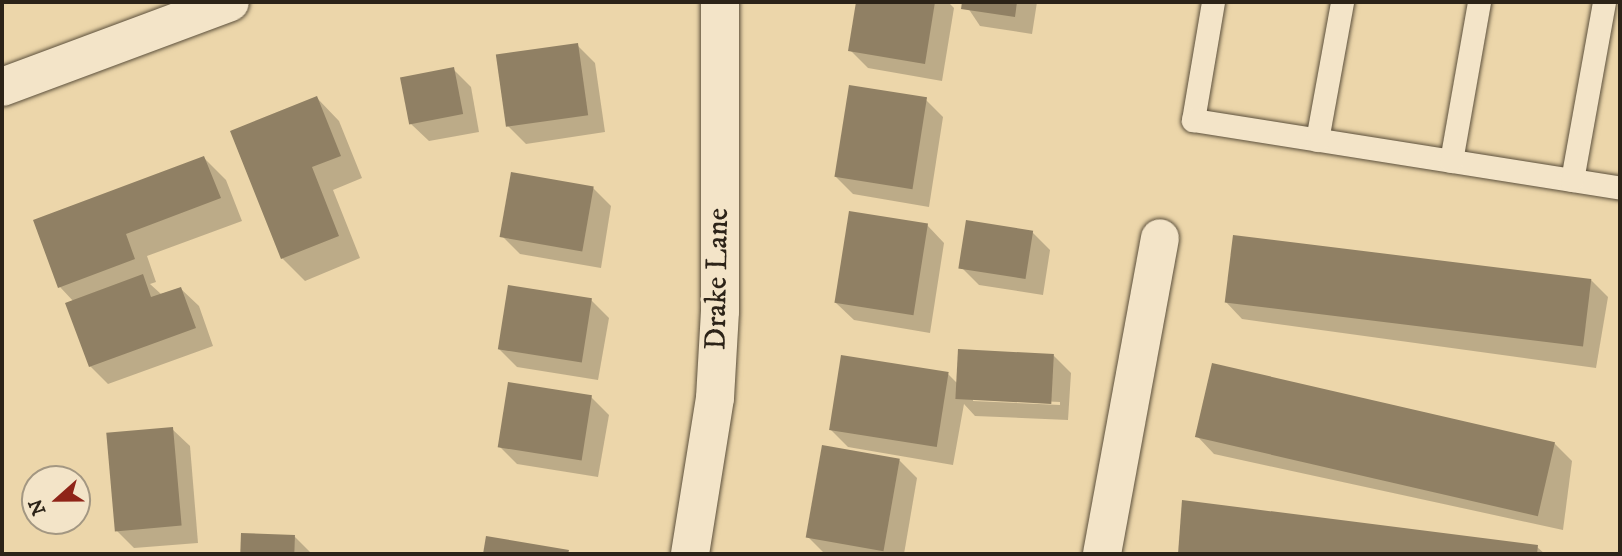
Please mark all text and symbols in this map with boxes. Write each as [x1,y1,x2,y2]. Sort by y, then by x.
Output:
street label: Drake Lane [699,208,737,350]
north arrow [21,465,91,535]
text: N [24,496,51,518]

